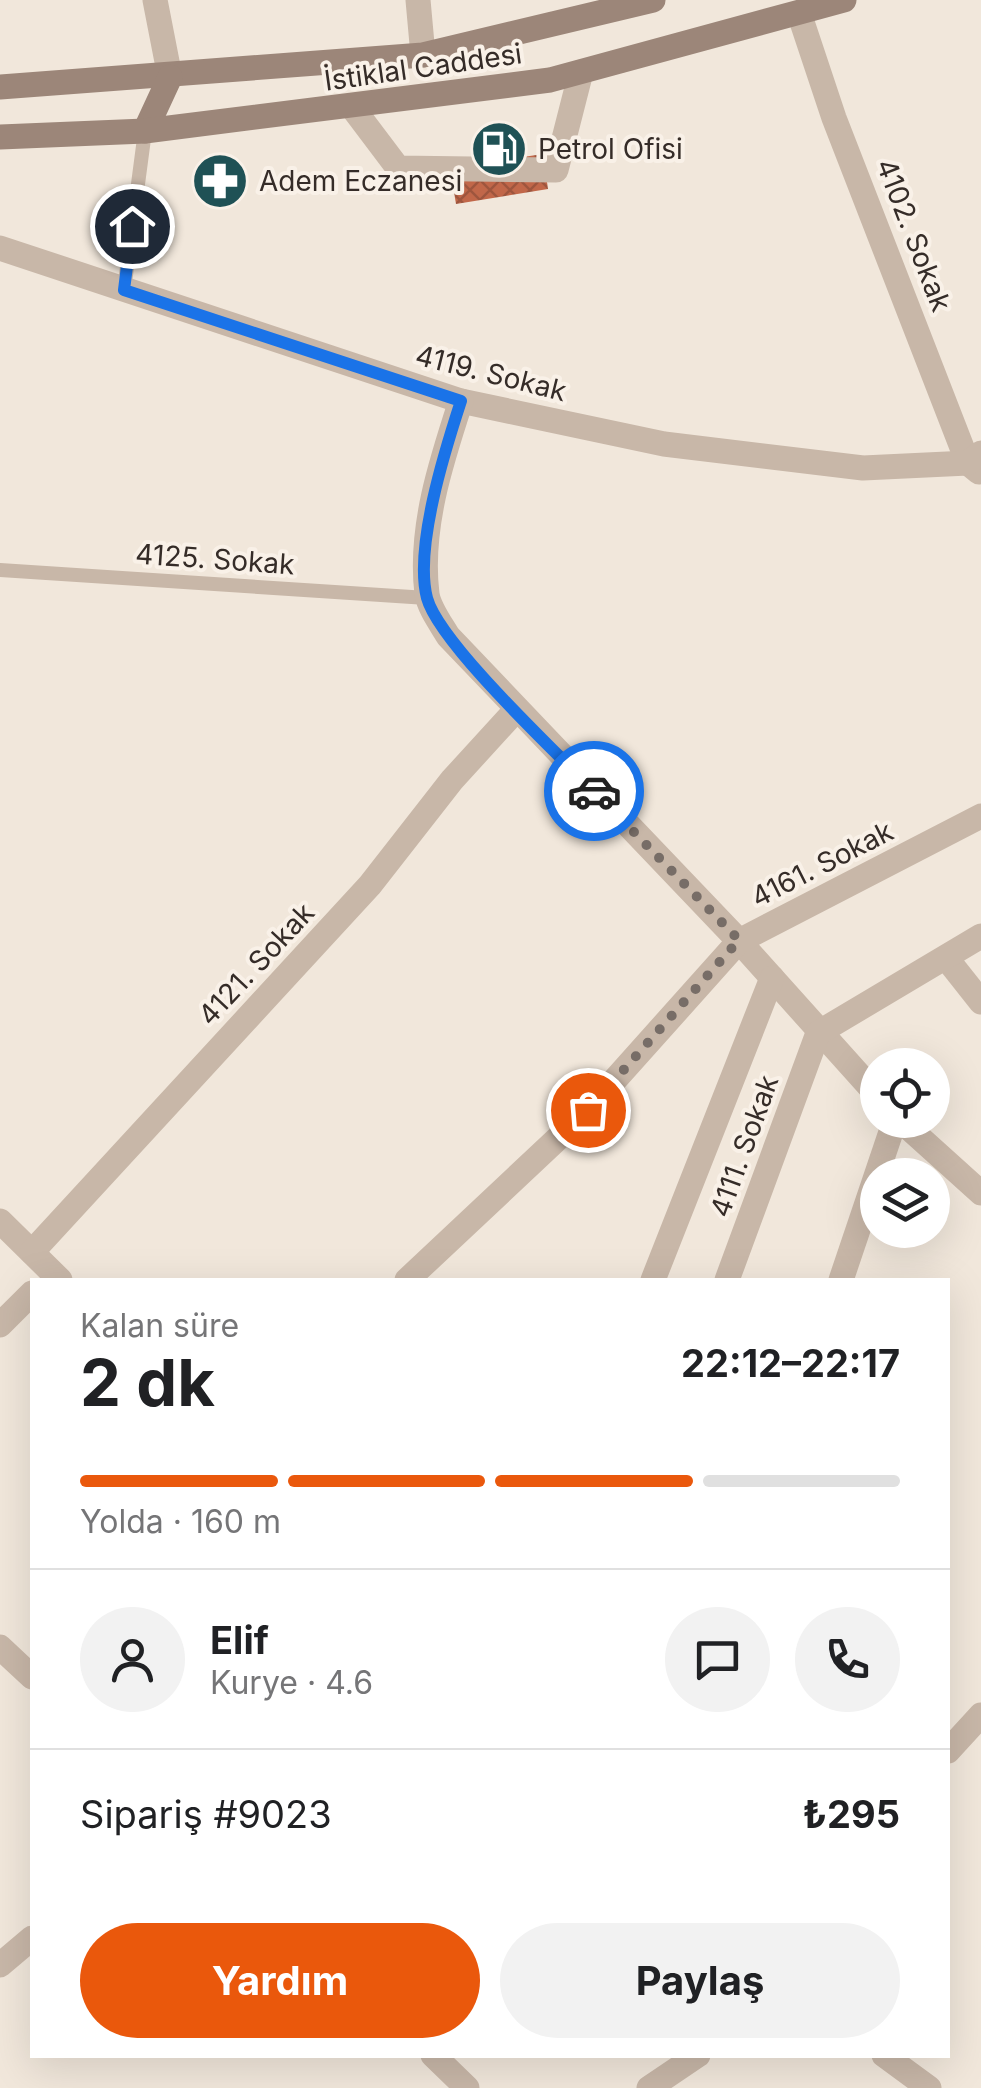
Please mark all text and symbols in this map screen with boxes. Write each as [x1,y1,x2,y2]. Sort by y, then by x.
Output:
street label: İstiklal Caddesi [322,36,524,98]
fuel station icon: Petrol Ofisi [469,119,529,179]
place label: Petrol Ofisi [538,132,683,166]
pharmacy icon: Adem Eczanesi [190,151,250,211]
street label: 4102. Sokak [869,154,959,316]
place label: Adem Eczanesi [259,164,462,198]
pin [90,184,175,269]
icon: home [105,199,160,254]
street label: 4119. Sokak [412,338,570,408]
street label: 4125. Sokak [134,536,296,582]
courier [544,741,644,841]
icon: car [567,764,622,819]
street label: 4161. Sokak [745,814,899,914]
street label: 4121. Sokak [191,896,321,1032]
map controls [860,1048,950,1248]
button: locate [860,1048,950,1138]
pin [546,1068,631,1153]
street label: 4111. Sokak [703,1070,785,1222]
icon: bag [561,1083,616,1138]
button: layers [860,1158,950,1248]
text: Kalan süre [80,1306,239,1345]
text: 22:12–22:17 [681,1340,900,1386]
text: 2 dk [80,1343,215,1422]
text: Yolda · 160 m [80,1502,281,1541]
button: person [80,1607,185,1712]
button: chat [665,1607,770,1712]
button: phone [795,1607,900,1712]
text: Elif [210,1617,269,1663]
text: Kurye · 4.6 [210,1663,373,1702]
text: Sipariş #9023 [80,1791,332,1837]
text: ₺295 [803,1791,900,1837]
button: Yardım [80,1923,480,2038]
button: Paylaş [500,1923,900,2038]

